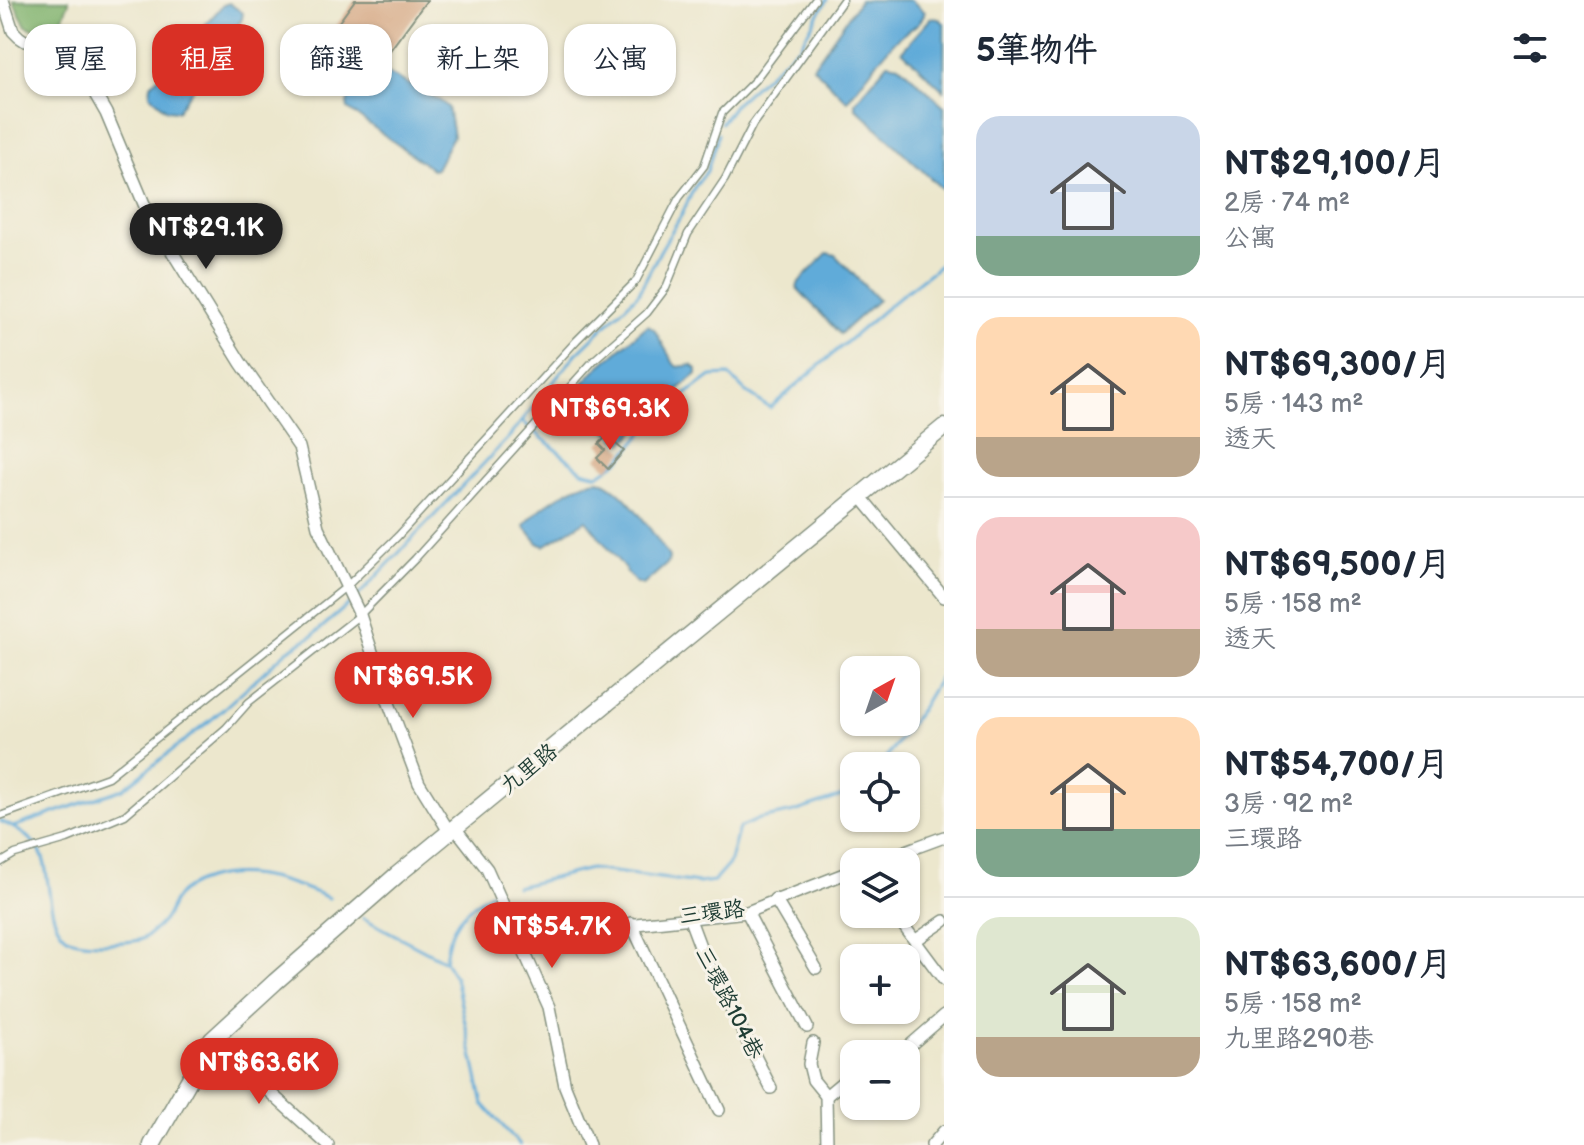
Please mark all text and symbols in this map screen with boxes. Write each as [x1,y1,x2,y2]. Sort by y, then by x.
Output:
chip: 買屋 [24,24,136,96]
chip: 租屋 [152,24,264,96]
chip: 篩選 [280,24,392,96]
chip: 新上架 [408,24,548,96]
chip: 公寓 [564,24,676,96]
icon: filters [1508,26,1552,70]
text: 5筆物件 [976,30,1098,71]
text: NT$29,100/月 [1224,143,1446,184]
icon: home [1040,148,1136,244]
text: 2房 · 74 m² [1224,188,1350,219]
pin: NT$29.1K [123,203,289,271]
text: NT$29.1K [148,213,264,244]
text: 公寓 [1224,223,1276,254]
text: NT$69,300/月 [1224,344,1452,385]
icon: home [1040,349,1136,445]
pin: NT$69.3K [527,384,693,452]
text: 5房 · 143 m² [1224,389,1364,420]
text: NT$69.3K [549,394,671,425]
text: 透天 [1224,424,1276,455]
text: NT$69,500/月 [1224,544,1452,585]
icon: home [1040,549,1136,645]
text: 5房 · 158 m² [1224,589,1362,620]
text: 透天 [1224,624,1276,655]
pin: NT$69.5K [330,652,496,720]
north arrow [840,656,920,736]
map controls [840,656,920,1120]
text: NT$69.5K [353,662,473,693]
street label: 九里路 [495,738,563,800]
text: NT$54,700/月 [1224,744,1450,785]
icon: home [1040,749,1136,845]
button: locate [840,752,920,832]
text: 3房 · 92 m² [1224,789,1353,820]
text: 三環路 [1224,824,1302,855]
button: layers [840,848,920,928]
street label: 三環路 [678,896,746,930]
pin: NT$54.7K [469,902,635,970]
text: NT$54.7K [492,912,612,943]
street label: 三環路104巷 [689,942,769,1064]
button: + [840,944,920,1024]
text: NT$63,600/月 [1224,944,1453,985]
icon: home [1040,949,1136,1045]
text: 5房 · 158 m² [1224,989,1362,1020]
text: 九里路290巷 [1224,1024,1374,1055]
pin: NT$63.6K [176,1038,342,1106]
button: − [840,1040,920,1120]
text: NT$63.6K [198,1048,320,1079]

